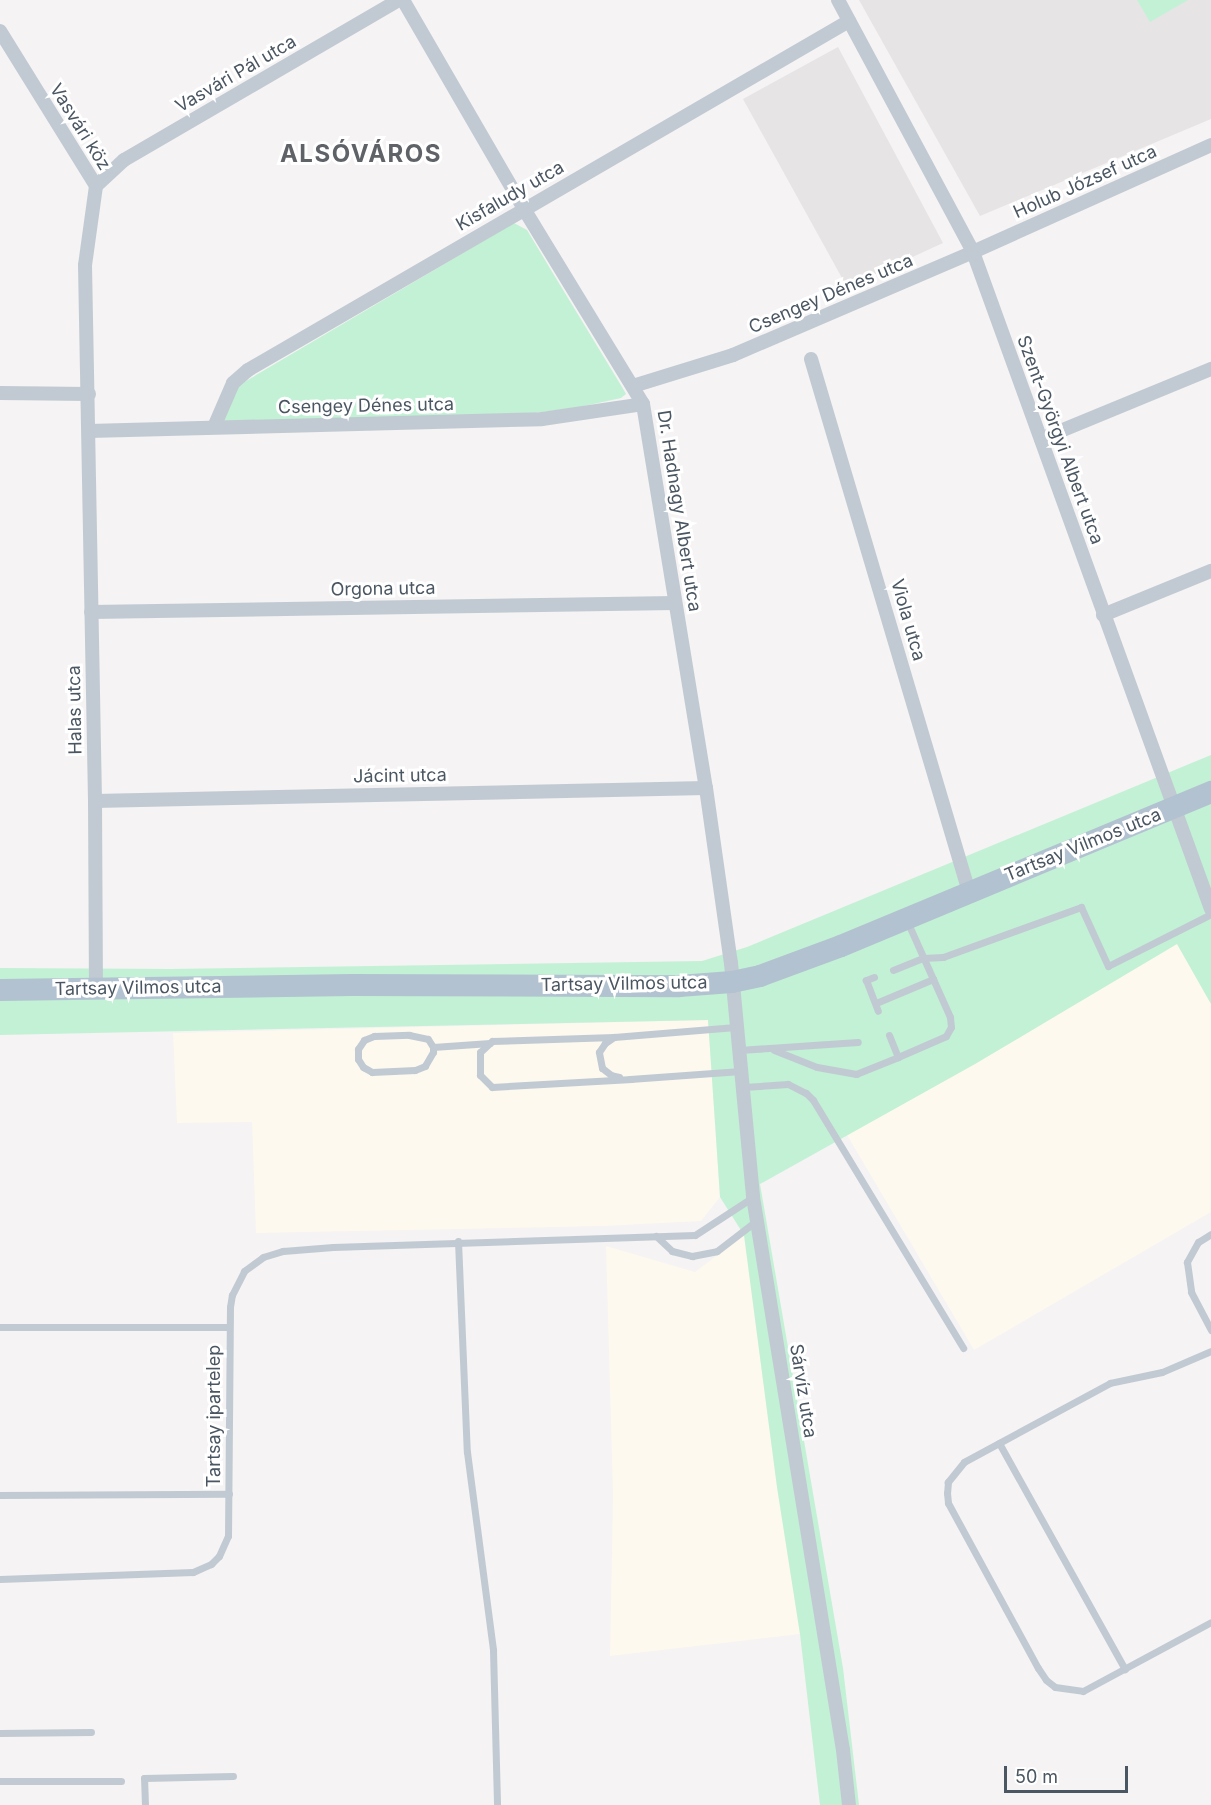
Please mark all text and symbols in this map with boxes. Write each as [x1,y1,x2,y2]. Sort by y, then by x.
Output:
street label: Vasvári Pál utca [172,31,300,117]
street label: Vasvári köz [45,80,115,174]
district label: ALSÓVÁROS [280,140,442,168]
street label: Holub József utca [1010,141,1160,223]
street label: Kisfaludy utca [452,156,568,236]
street label: Csengey Dénes utca [746,250,916,338]
street label: Szent-Györgyi Albert utca [1012,333,1108,547]
street label: Csengey Dénes utca [278,394,454,418]
street label: Dr. Hadnagy Albert utca [652,409,706,613]
street label: Orgona utca [330,577,436,601]
street label: Viola utca [886,577,930,663]
street label: Halas utca [63,665,87,755]
street label: Jácint utca [353,764,447,788]
street label: Tartsay Vilmos utca [1002,804,1164,886]
street label: Tartsay Vilmos utca [540,972,708,996]
street label: Tartsay Vilmos utca [54,976,222,1000]
street label: Sárvíz utca [785,1342,821,1440]
street label: Tartsay ipartelep [203,1345,225,1487]
scale bar [1007,1754,1132,1792]
text: 50 m [1015,1766,1058,1787]

